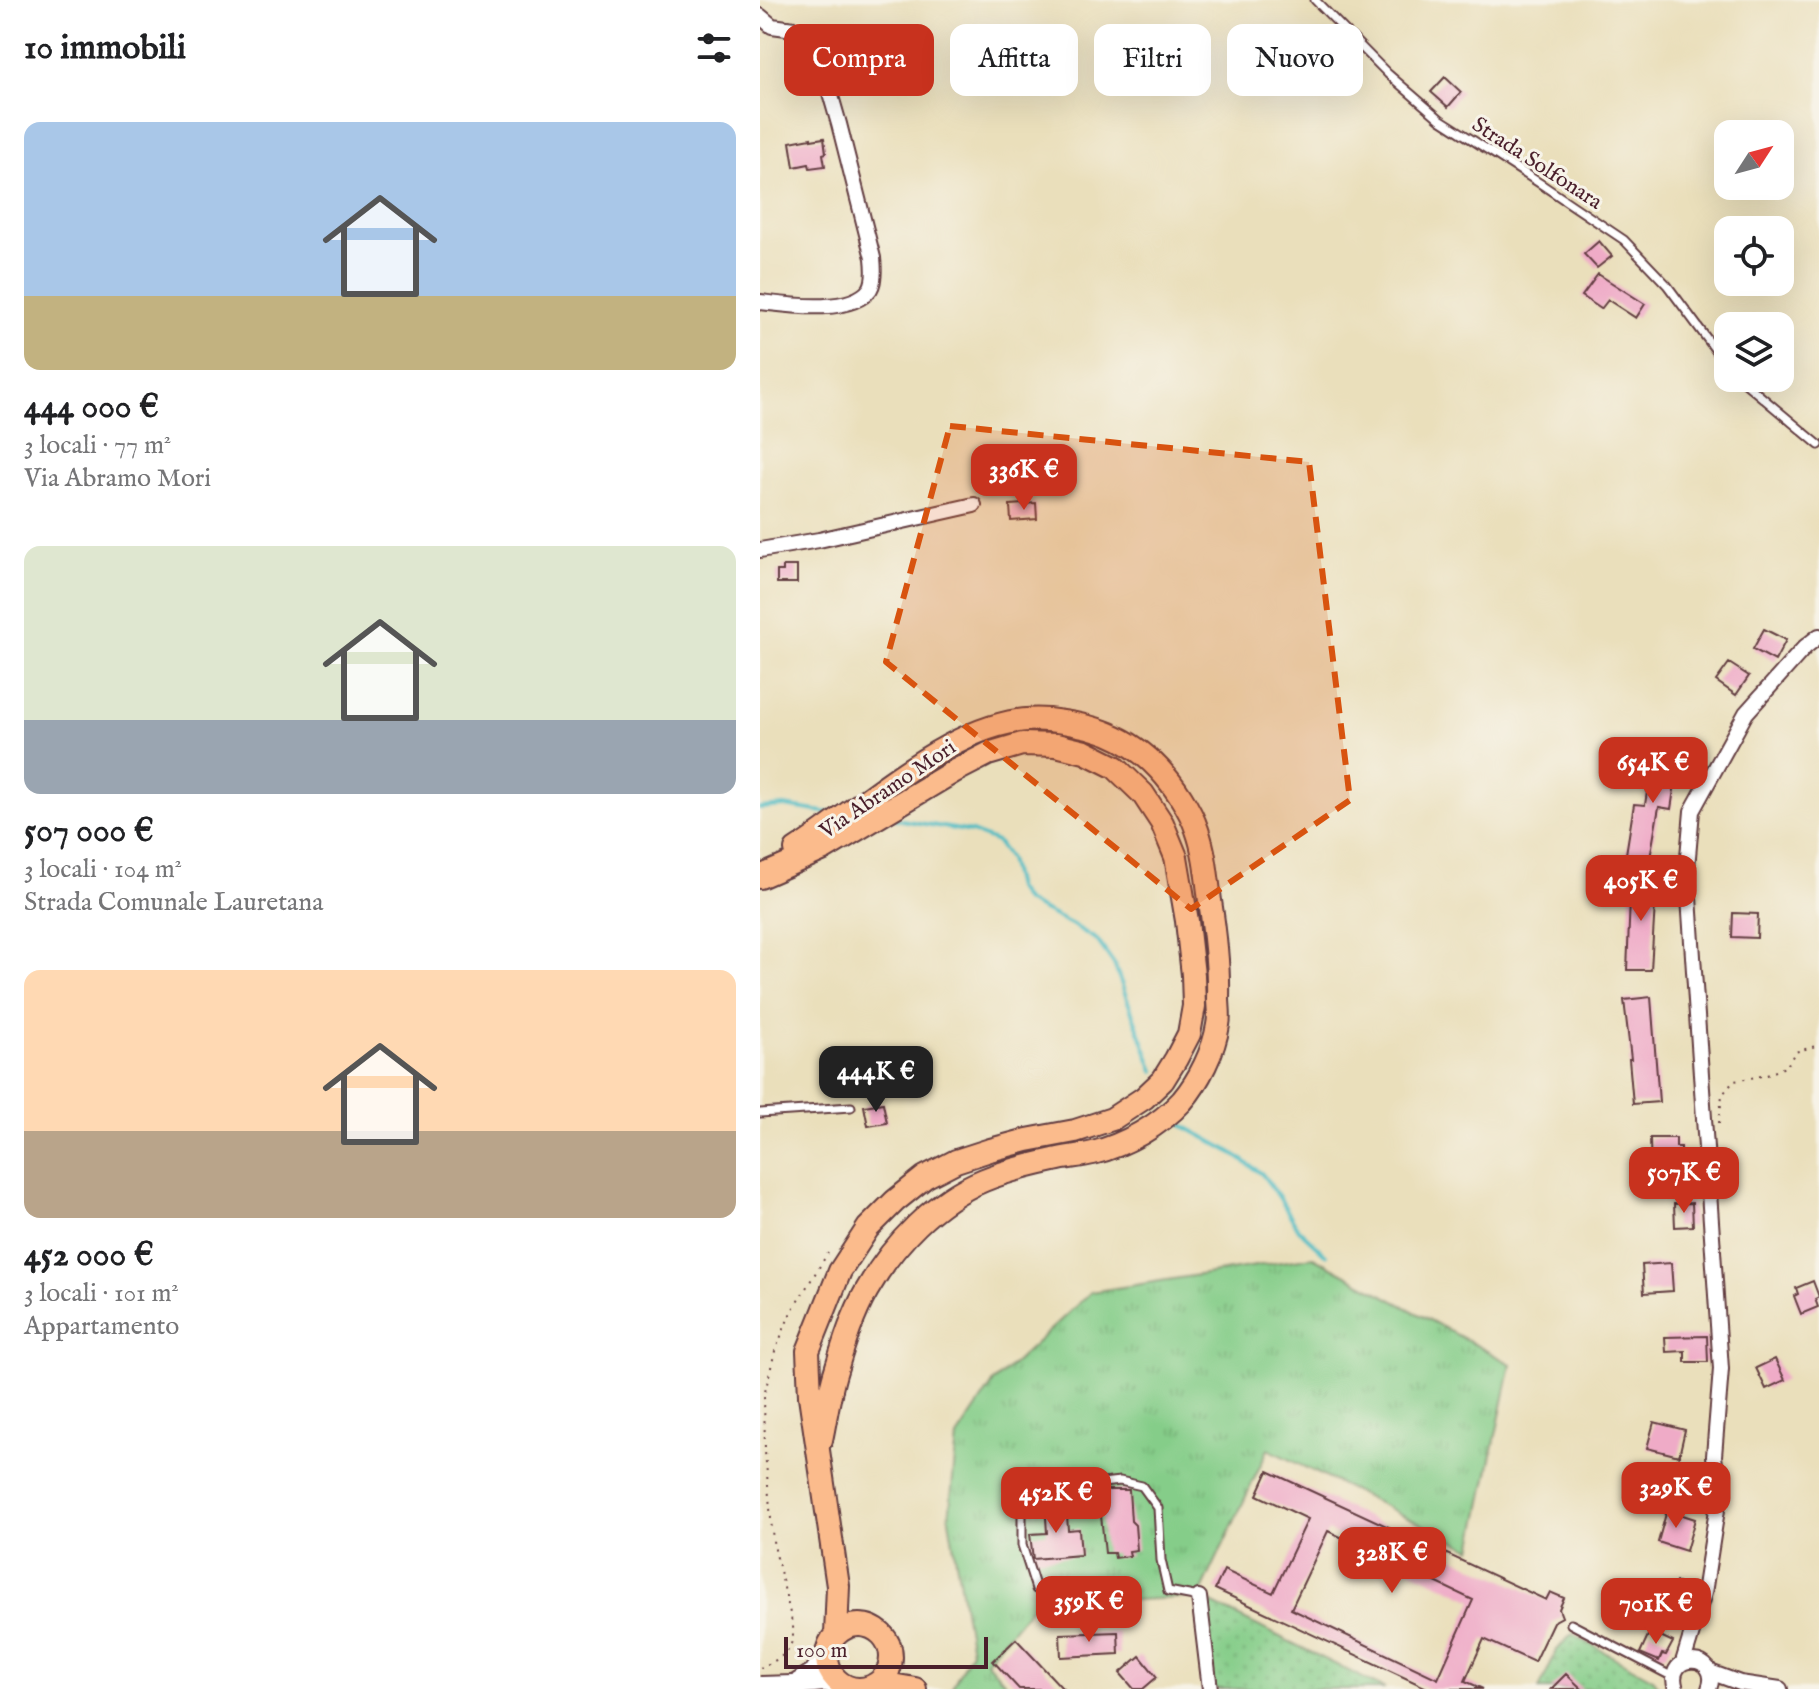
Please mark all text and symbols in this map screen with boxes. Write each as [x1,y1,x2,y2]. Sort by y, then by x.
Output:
chip: Compra [784,24,934,96]
chip: Affitta [950,24,1078,96]
chip: Filtri [1094,24,1211,96]
chip: Nuovo [1227,24,1363,96]
icon: filters [692,26,736,70]
text: 10 immobili [24,27,186,70]
street label: Strada Solfonara [1466,111,1608,217]
north arrow [1714,120,1794,200]
map controls [1714,120,1794,392]
icon: home [308,174,452,318]
button: locate [1714,216,1794,296]
button: layers [1714,312,1794,392]
text: 444 000 € [24,386,159,429]
text: 3 locali · 77 m² [24,429,171,462]
pin: 336K € [959,444,1089,512]
text: 336K € [989,453,1059,486]
text: Via Abramo Mori [24,462,211,495]
icon: home [308,598,452,742]
street label: Via Abramo Mori [814,734,962,846]
pin: 654K € [1588,737,1718,805]
text: 654K € [1617,746,1689,779]
text: 507 000 € [24,810,154,853]
text: 3 locali · 104 m² [24,853,182,886]
pin: 405K € [1576,855,1706,923]
text: 405K € [1604,864,1678,897]
text: Strada Comunale Lauretana [24,886,323,919]
icon: home [308,1022,452,1166]
pin: 444K € [811,1046,941,1114]
text: 444K € [837,1055,915,1088]
pin: 507K € [1619,1147,1749,1215]
text: 507K € [1647,1156,1721,1189]
text: 452 000 € [24,1234,154,1277]
text: 3 locali · 101 m² [24,1277,179,1310]
text: Appartamento [24,1310,179,1343]
pin: 329K € [1611,1462,1741,1530]
pin: 452K € [991,1467,1121,1535]
text: 329K € [1640,1471,1712,1504]
text: 452K € [1019,1476,1093,1509]
pin: 328K € [1327,1527,1457,1595]
text: 328K € [1356,1536,1428,1569]
pin: 359K € [1024,1576,1154,1644]
pin: 701K € [1591,1578,1721,1646]
text: 359K € [1054,1585,1124,1618]
text: 701K € [1619,1587,1693,1620]
scale bar [784,1633,988,1669]
text: 100 m [796,1637,848,1665]

